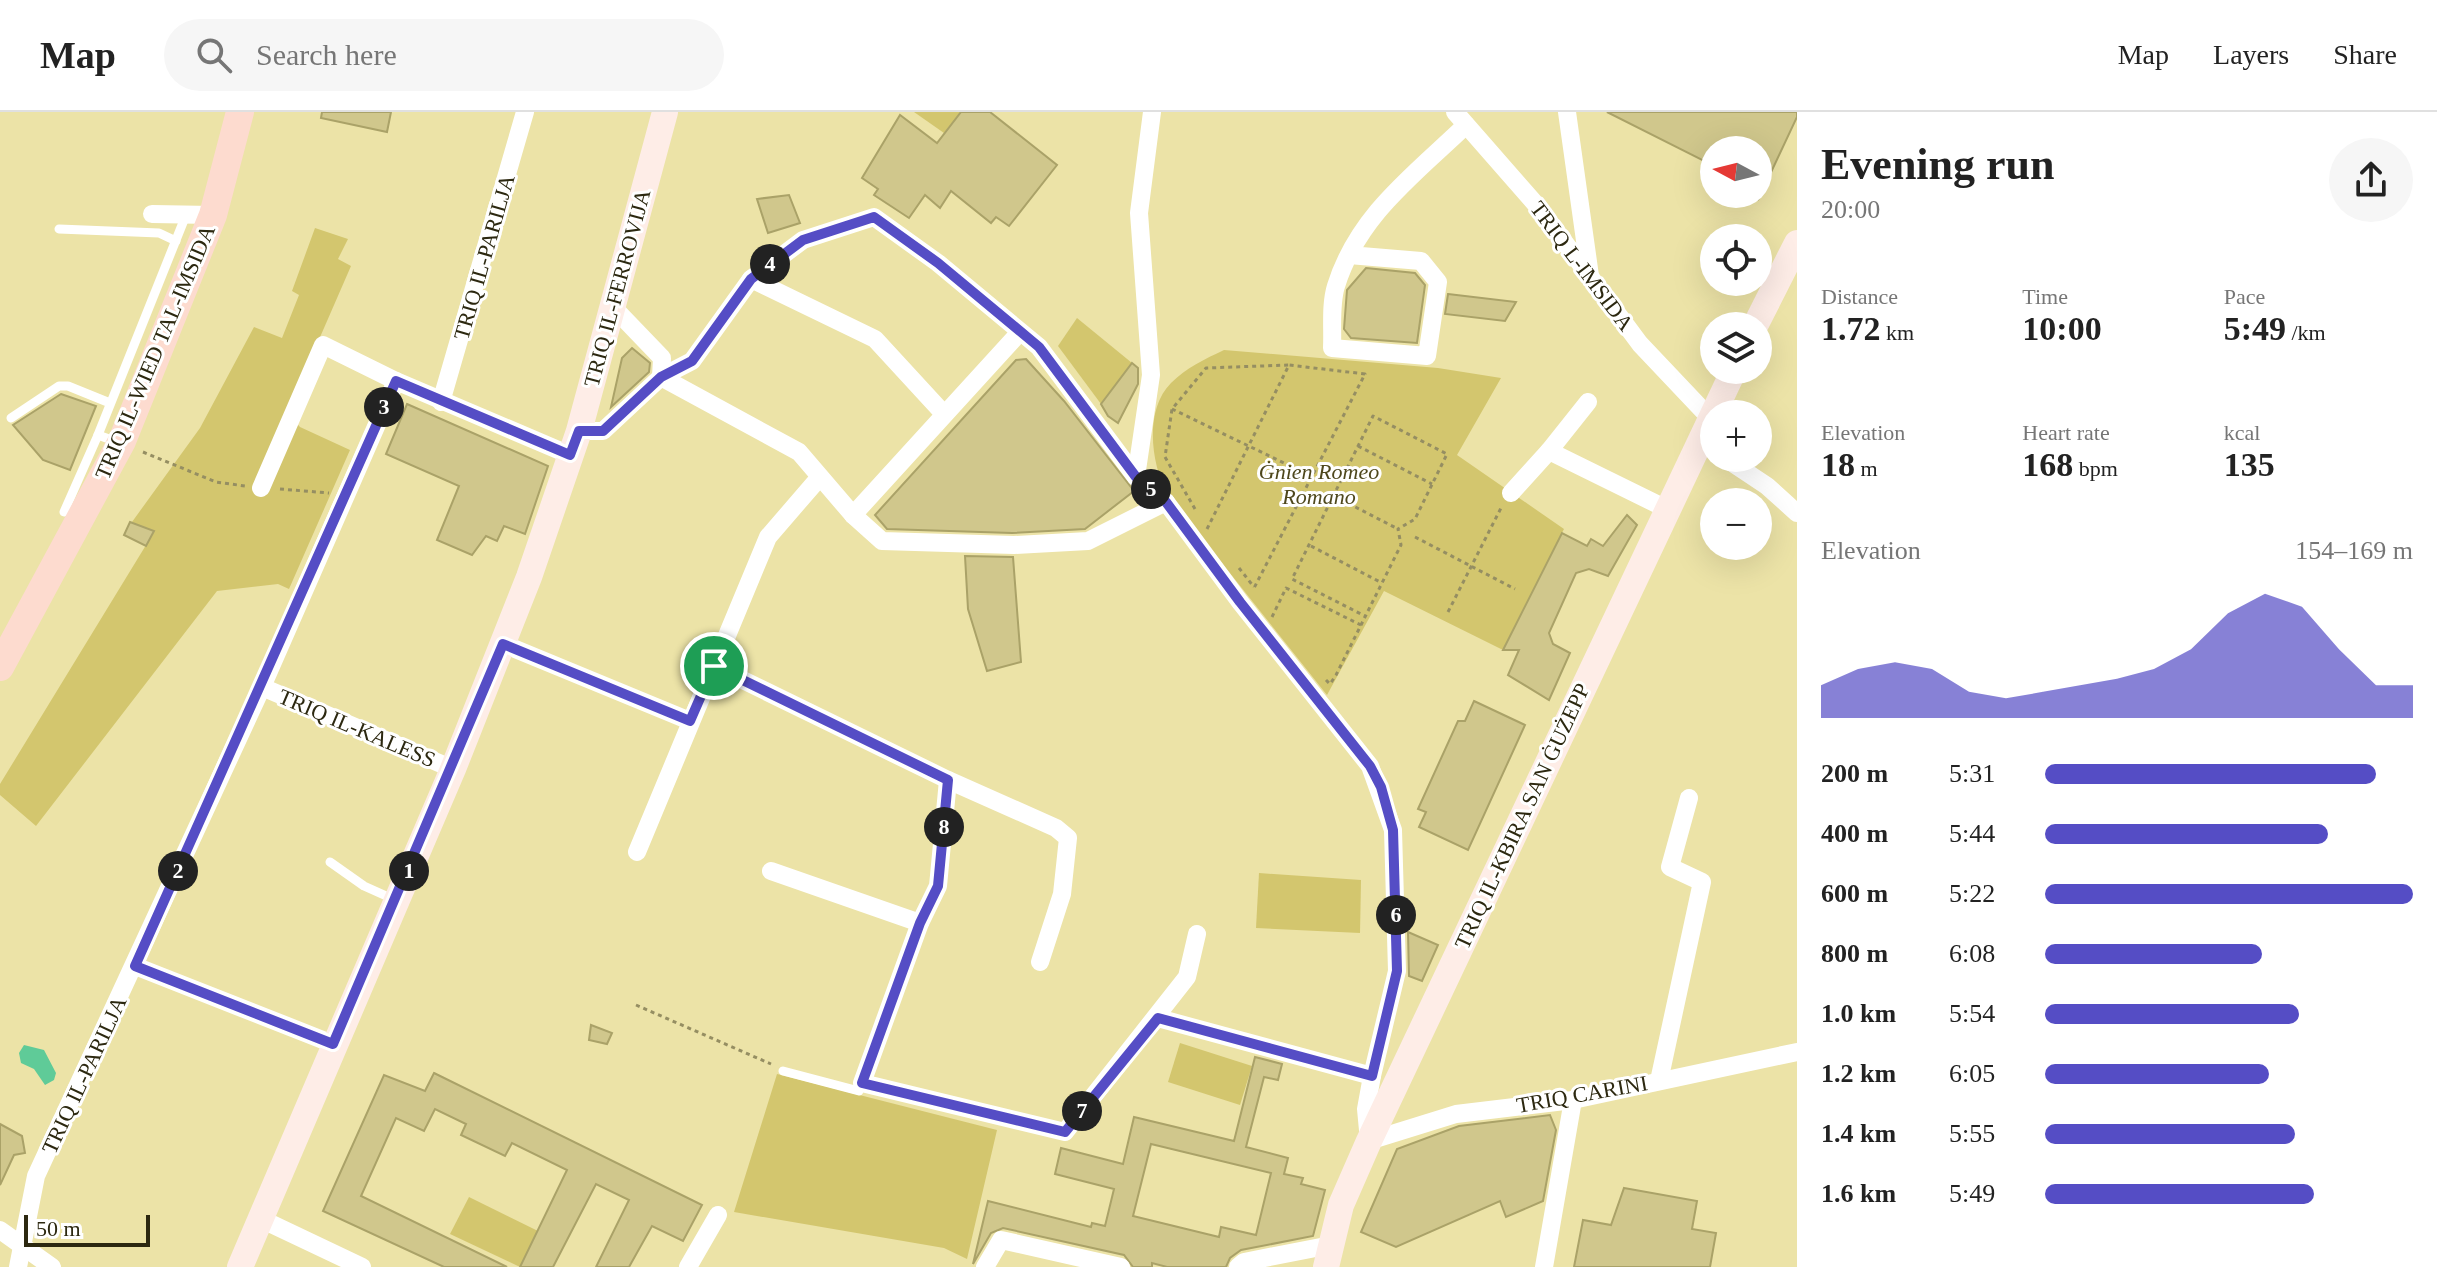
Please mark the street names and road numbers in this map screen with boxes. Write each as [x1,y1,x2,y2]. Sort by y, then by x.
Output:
street label: TRIQ IL-PARILJA [448,171,520,343]
street label: TRIQ IL-FERROVIJA [579,186,655,390]
street label: TRIQ L-IMSIDA [1525,196,1639,336]
street label: TRIQ IL-WIED TAL-IMSIDA [90,221,220,483]
street label: TRIQ IL-KBIRA SAN ĠUŻEPP [1449,679,1595,953]
street label: TRIQ IL-KALESS [275,684,439,772]
street label: TRIQ IL-PARILJA [37,992,131,1158]
street label: TRIQ CARINI [1515,1070,1649,1118]

